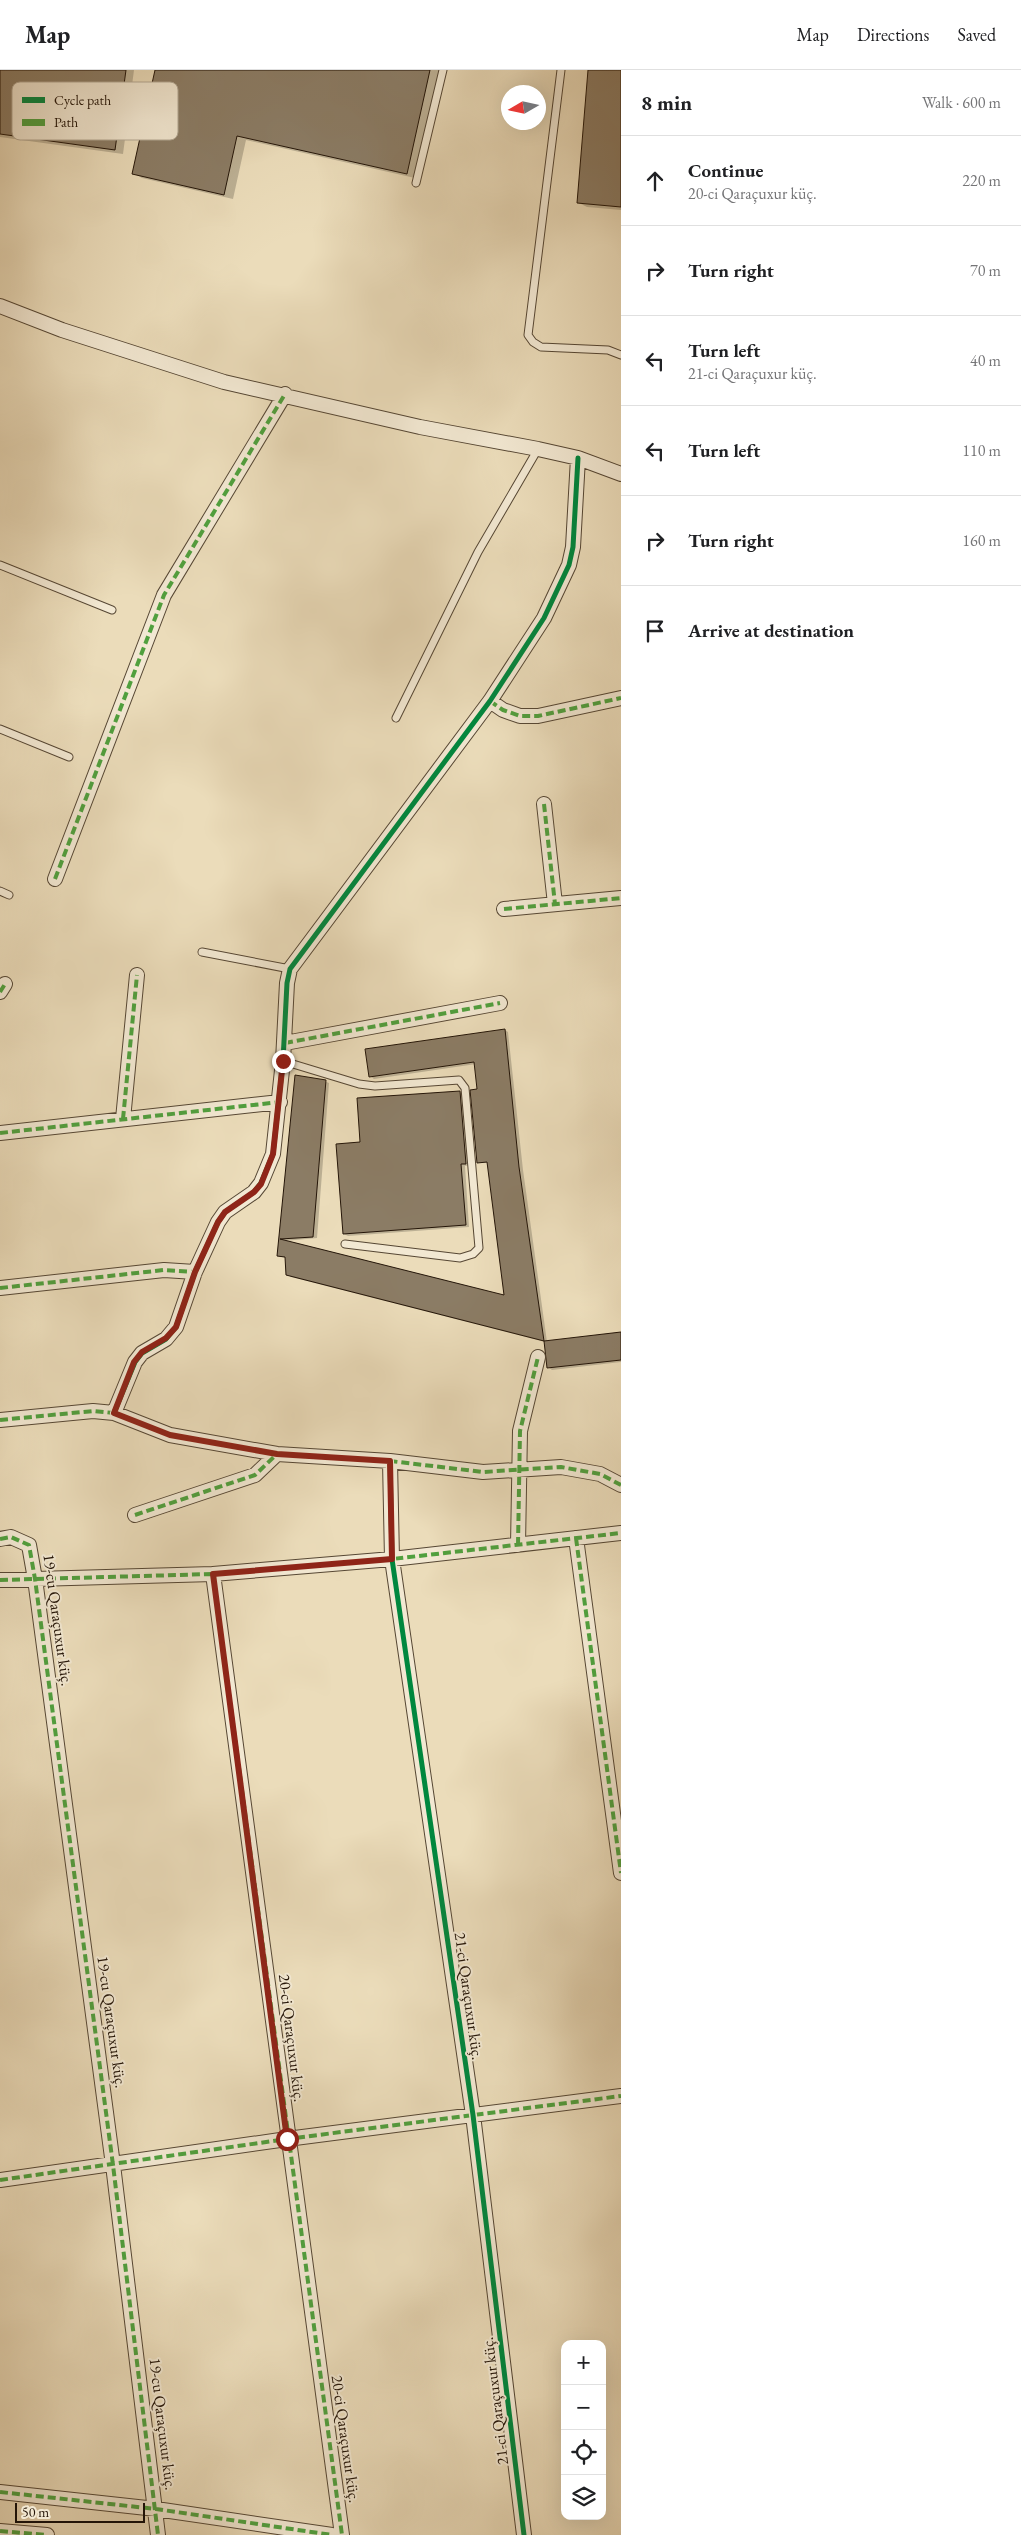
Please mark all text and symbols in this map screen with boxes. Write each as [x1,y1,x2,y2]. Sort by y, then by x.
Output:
text: Map [25,19,70,50]
text: Map [797,23,829,46]
text: Directions [857,23,929,46]
text: Saved [957,23,996,46]
legend [12,82,178,140]
north arrow [501,85,546,130]
text: 8 min [641,89,692,116]
text: Cycle path [54,91,111,109]
text: Walk · 600 m [922,92,1001,113]
text: Path [54,113,78,131]
text: Continue [688,158,763,183]
icon: ahead [641,167,669,195]
text: 220 m [962,170,1001,191]
text: 20-ci Qaraçuxur küç. [688,183,817,204]
icon: right [641,257,669,285]
text: Turn right [688,258,774,283]
text: 70 m [970,260,1001,281]
text: Turn left [688,338,760,363]
icon: left [641,347,669,375]
text: 40 m [970,350,1001,371]
text: 21-ci Qaraçuxur küç. [688,363,817,384]
icon: left [641,437,669,465]
text: Turn left [688,438,760,463]
text: 110 m [962,440,1001,461]
icon: right [641,527,669,555]
text: Turn right [688,528,774,553]
text: 160 m [962,530,1001,551]
icon: arrive [641,617,669,645]
text: Arrive at destination [688,618,854,643]
route end [272,1050,295,1073]
street label: 19-cu Qaraçuxur küç. [38,1553,78,1687]
street label: 21-ci Qaraçuxur küç. [450,1931,488,2061]
street label: 19-cu Qaraçuxur küç. [92,1955,132,2089]
street label: 20-ci Qaraçuxur küç. [274,1973,310,2103]
route start [276,2128,299,2151]
street label: 21-ci Qaraçuxur küç. [477,2336,513,2466]
map controls [561,2340,606,2520]
button: + [561,2340,606,2385]
street label: 19-cu Qaraçuxur küç. [144,2357,182,2491]
street label: 20-ci Qaraçuxur küç. [327,2374,365,2504]
button: − [561,2385,606,2430]
button: locate [561,2430,606,2475]
button: layers [561,2475,606,2520]
scale bar [15,2500,145,2523]
text: 50 m [22,2503,49,2521]

